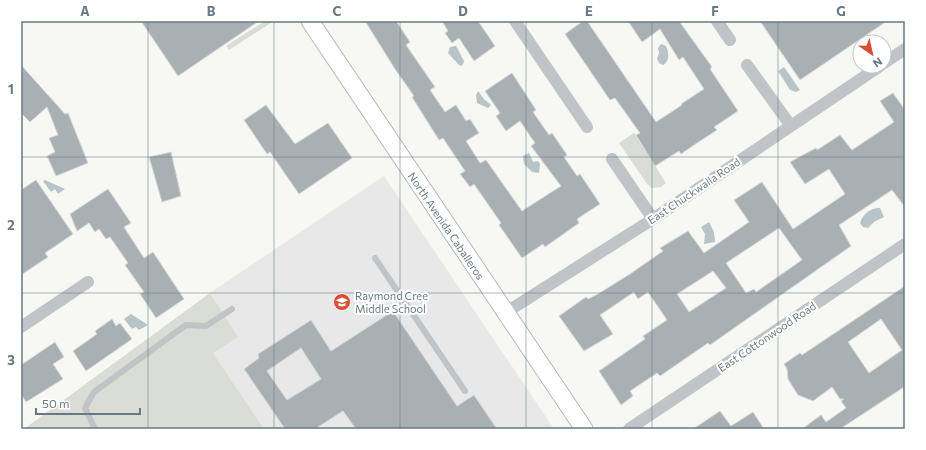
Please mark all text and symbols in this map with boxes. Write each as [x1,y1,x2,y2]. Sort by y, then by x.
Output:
text: A [80,3,90,19]
text: B [207,3,216,19]
text: C [333,3,342,19]
text: D [458,3,468,19]
text: E [585,3,593,19]
text: F [711,3,719,19]
text: G [836,3,846,19]
north arrow [852,34,892,74]
text: N [871,55,885,70]
text: 1 [8,81,14,97]
street label: East Chuckwalla Road [645,155,742,226]
street label: North Avenida Caballeros [406,170,487,282]
text: 2 [7,217,15,233]
place label: Raymond Cree Middle School [355,289,428,315]
school or university icon: Raymond Cree Middle School [332,292,352,312]
street label: East Cottonwood Road [715,299,818,374]
text: 3 [7,352,15,368]
scale bar [36,390,140,416]
text: 50 m [42,396,70,410]

